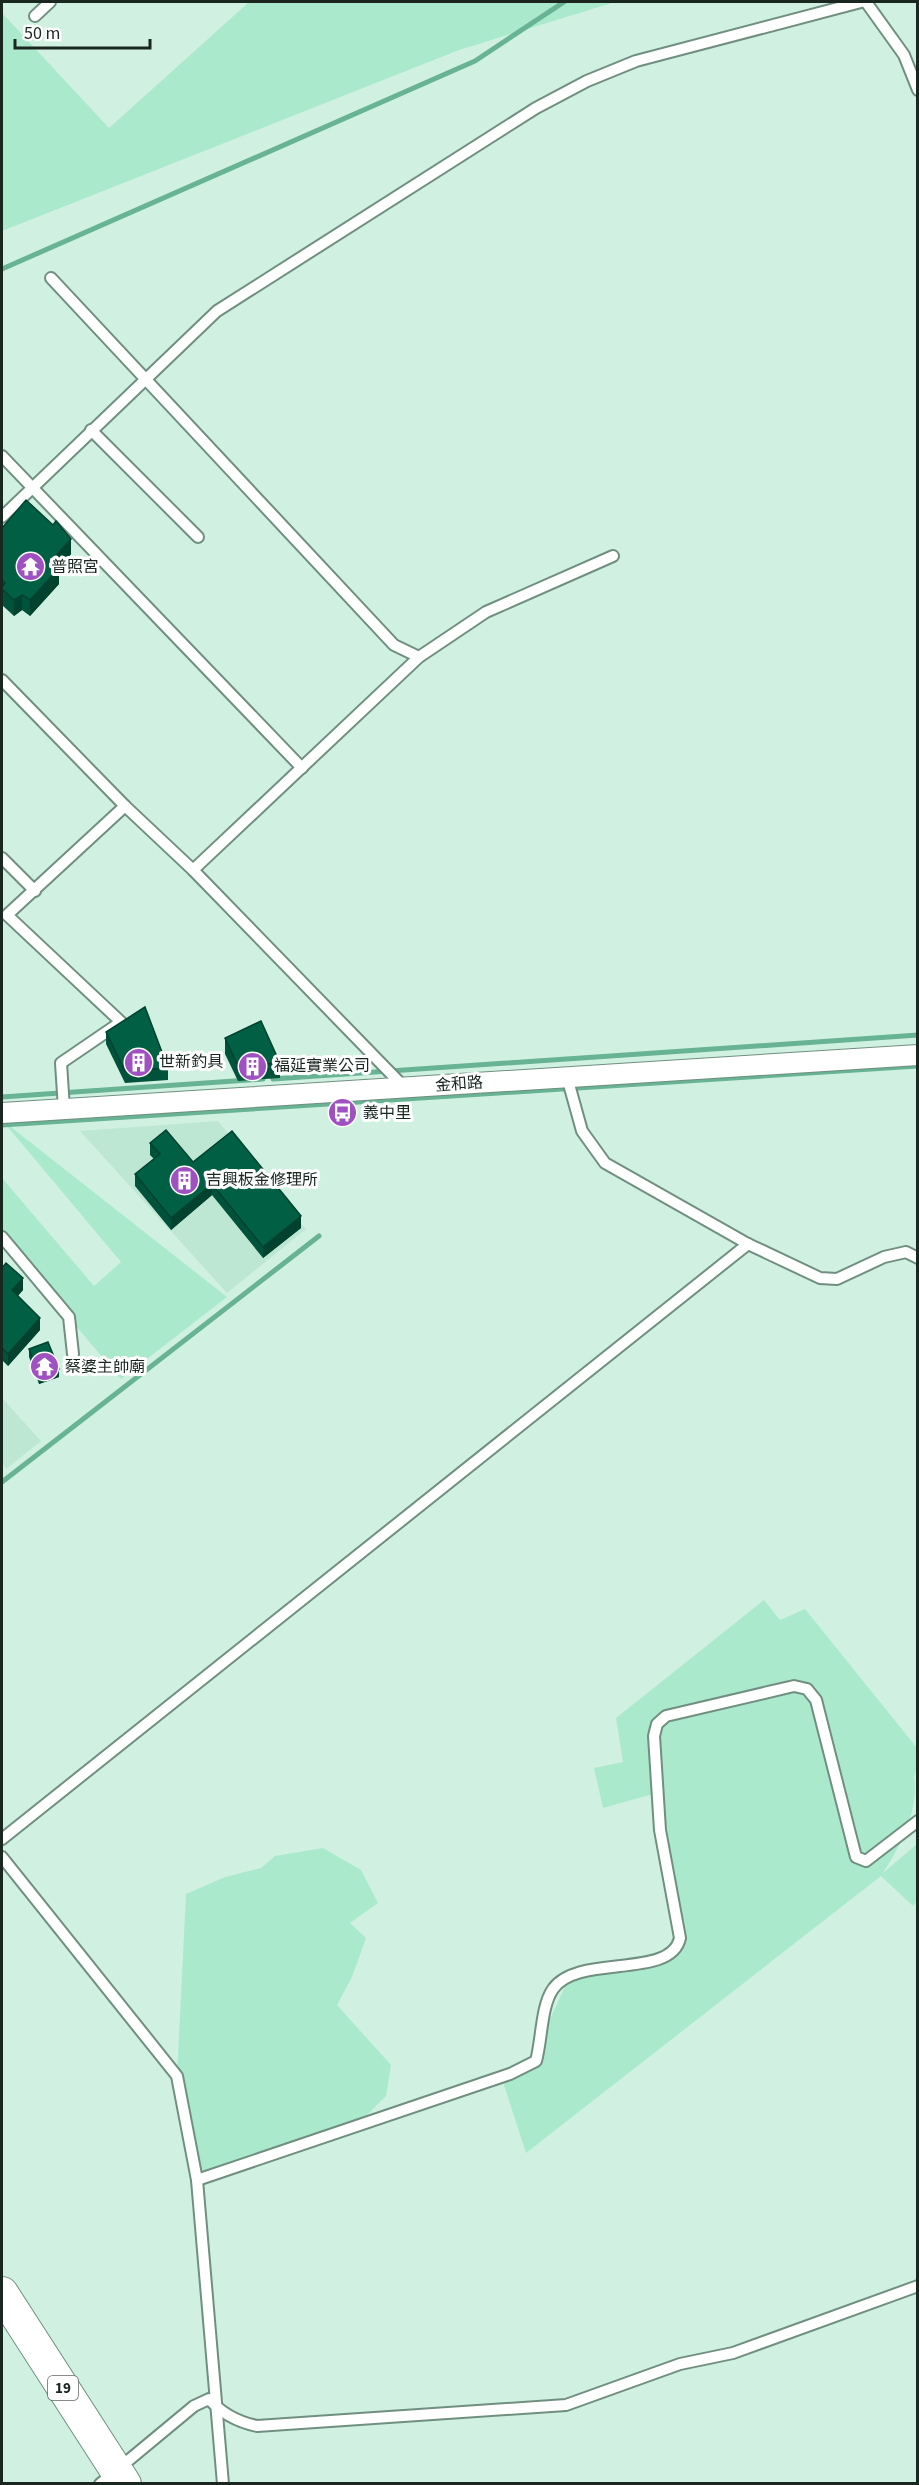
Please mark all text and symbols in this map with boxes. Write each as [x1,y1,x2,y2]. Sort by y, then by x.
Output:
scale bar [15,12,150,50]
text: 50 m [24,21,60,46]
temple icon: 普照宮 [14,551,46,583]
place label: 普照宮 [51,556,99,578]
building icon: 世新釣具 [122,1046,154,1078]
building icon: 福延實業公司 [237,1050,269,1082]
place label: 世新釣具 [159,1051,223,1073]
place label: 福延實業公司 [274,1055,370,1077]
street label: 金和路 [434,1071,484,1097]
bus stop icon: 義中里 [326,1097,358,1129]
place label: 義中里 [363,1102,411,1124]
building icon: 吉興板金修理所 [169,1164,201,1196]
place label: 吉興板金修理所 [206,1169,318,1191]
temple icon: 蔡婆主帥廟 [28,1351,60,1383]
place label: 蔡婆主帥廟 [65,1356,145,1378]
road number: 19 [48,2376,78,2400]

